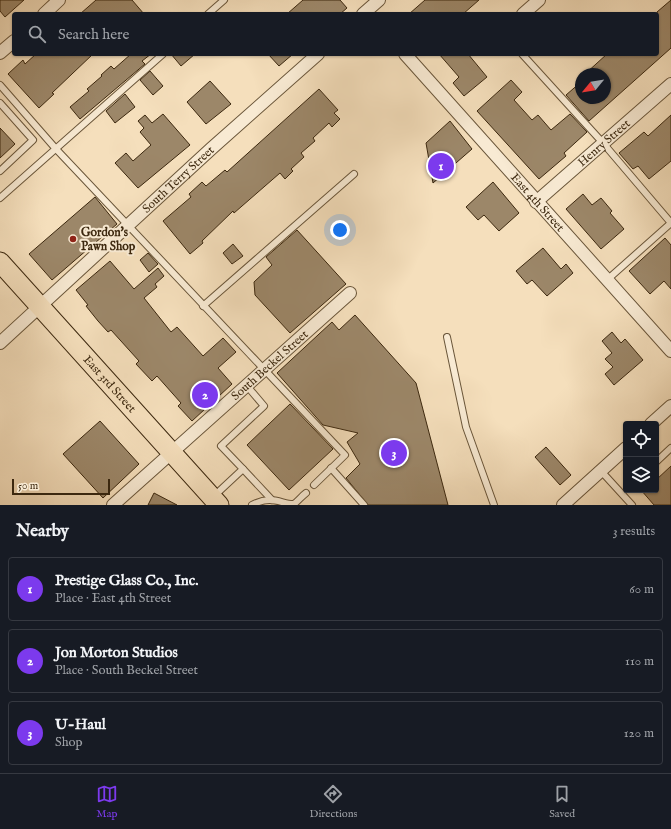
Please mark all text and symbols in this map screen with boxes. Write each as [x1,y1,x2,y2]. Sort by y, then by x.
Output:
search box [12,12,659,56]
icon: search [26,23,48,45]
text: Search here [58,25,129,44]
north arrow [575,68,611,104]
street label: Henry Street [574,116,633,170]
street label: South Terry Street [139,142,217,216]
pin: 1 [428,151,454,181]
street label: East 4th Street [508,170,568,235]
your location [330,220,350,240]
place label: Gordon's Pawn Shop [81,225,136,255]
marker: Gordon's Pawn Shop [68,234,78,244]
street label: South Beckel Street [228,327,311,403]
street label: East 3rd Street [80,352,140,416]
pin: 2 [192,380,218,410]
map controls [623,421,659,493]
button: locate [623,421,659,457]
pin: 3 [381,438,407,468]
button: layers [623,457,659,493]
scale bar [12,477,110,496]
text: 50 m [18,479,38,493]
text: Nearby [16,521,69,542]
text: 3 results [613,523,655,540]
text: Prestige Glass Co., Inc. [55,571,199,590]
text: 1 [28,581,32,598]
text: 60 m [629,581,654,598]
text: Place · East 4th Street [55,590,171,607]
text: Jon Morton Studios [55,643,178,662]
text: 2 [27,653,33,670]
text: 110 m [625,653,654,670]
text: Place · South Beckel Street [55,662,198,679]
text: U-Haul [55,715,106,734]
text: 3 [28,725,32,742]
text: 120 m [624,725,654,742]
text: Shop [55,734,83,751]
tab: Map [96,783,118,821]
tab: Directions [310,783,357,821]
tab: Saved [549,783,575,821]

